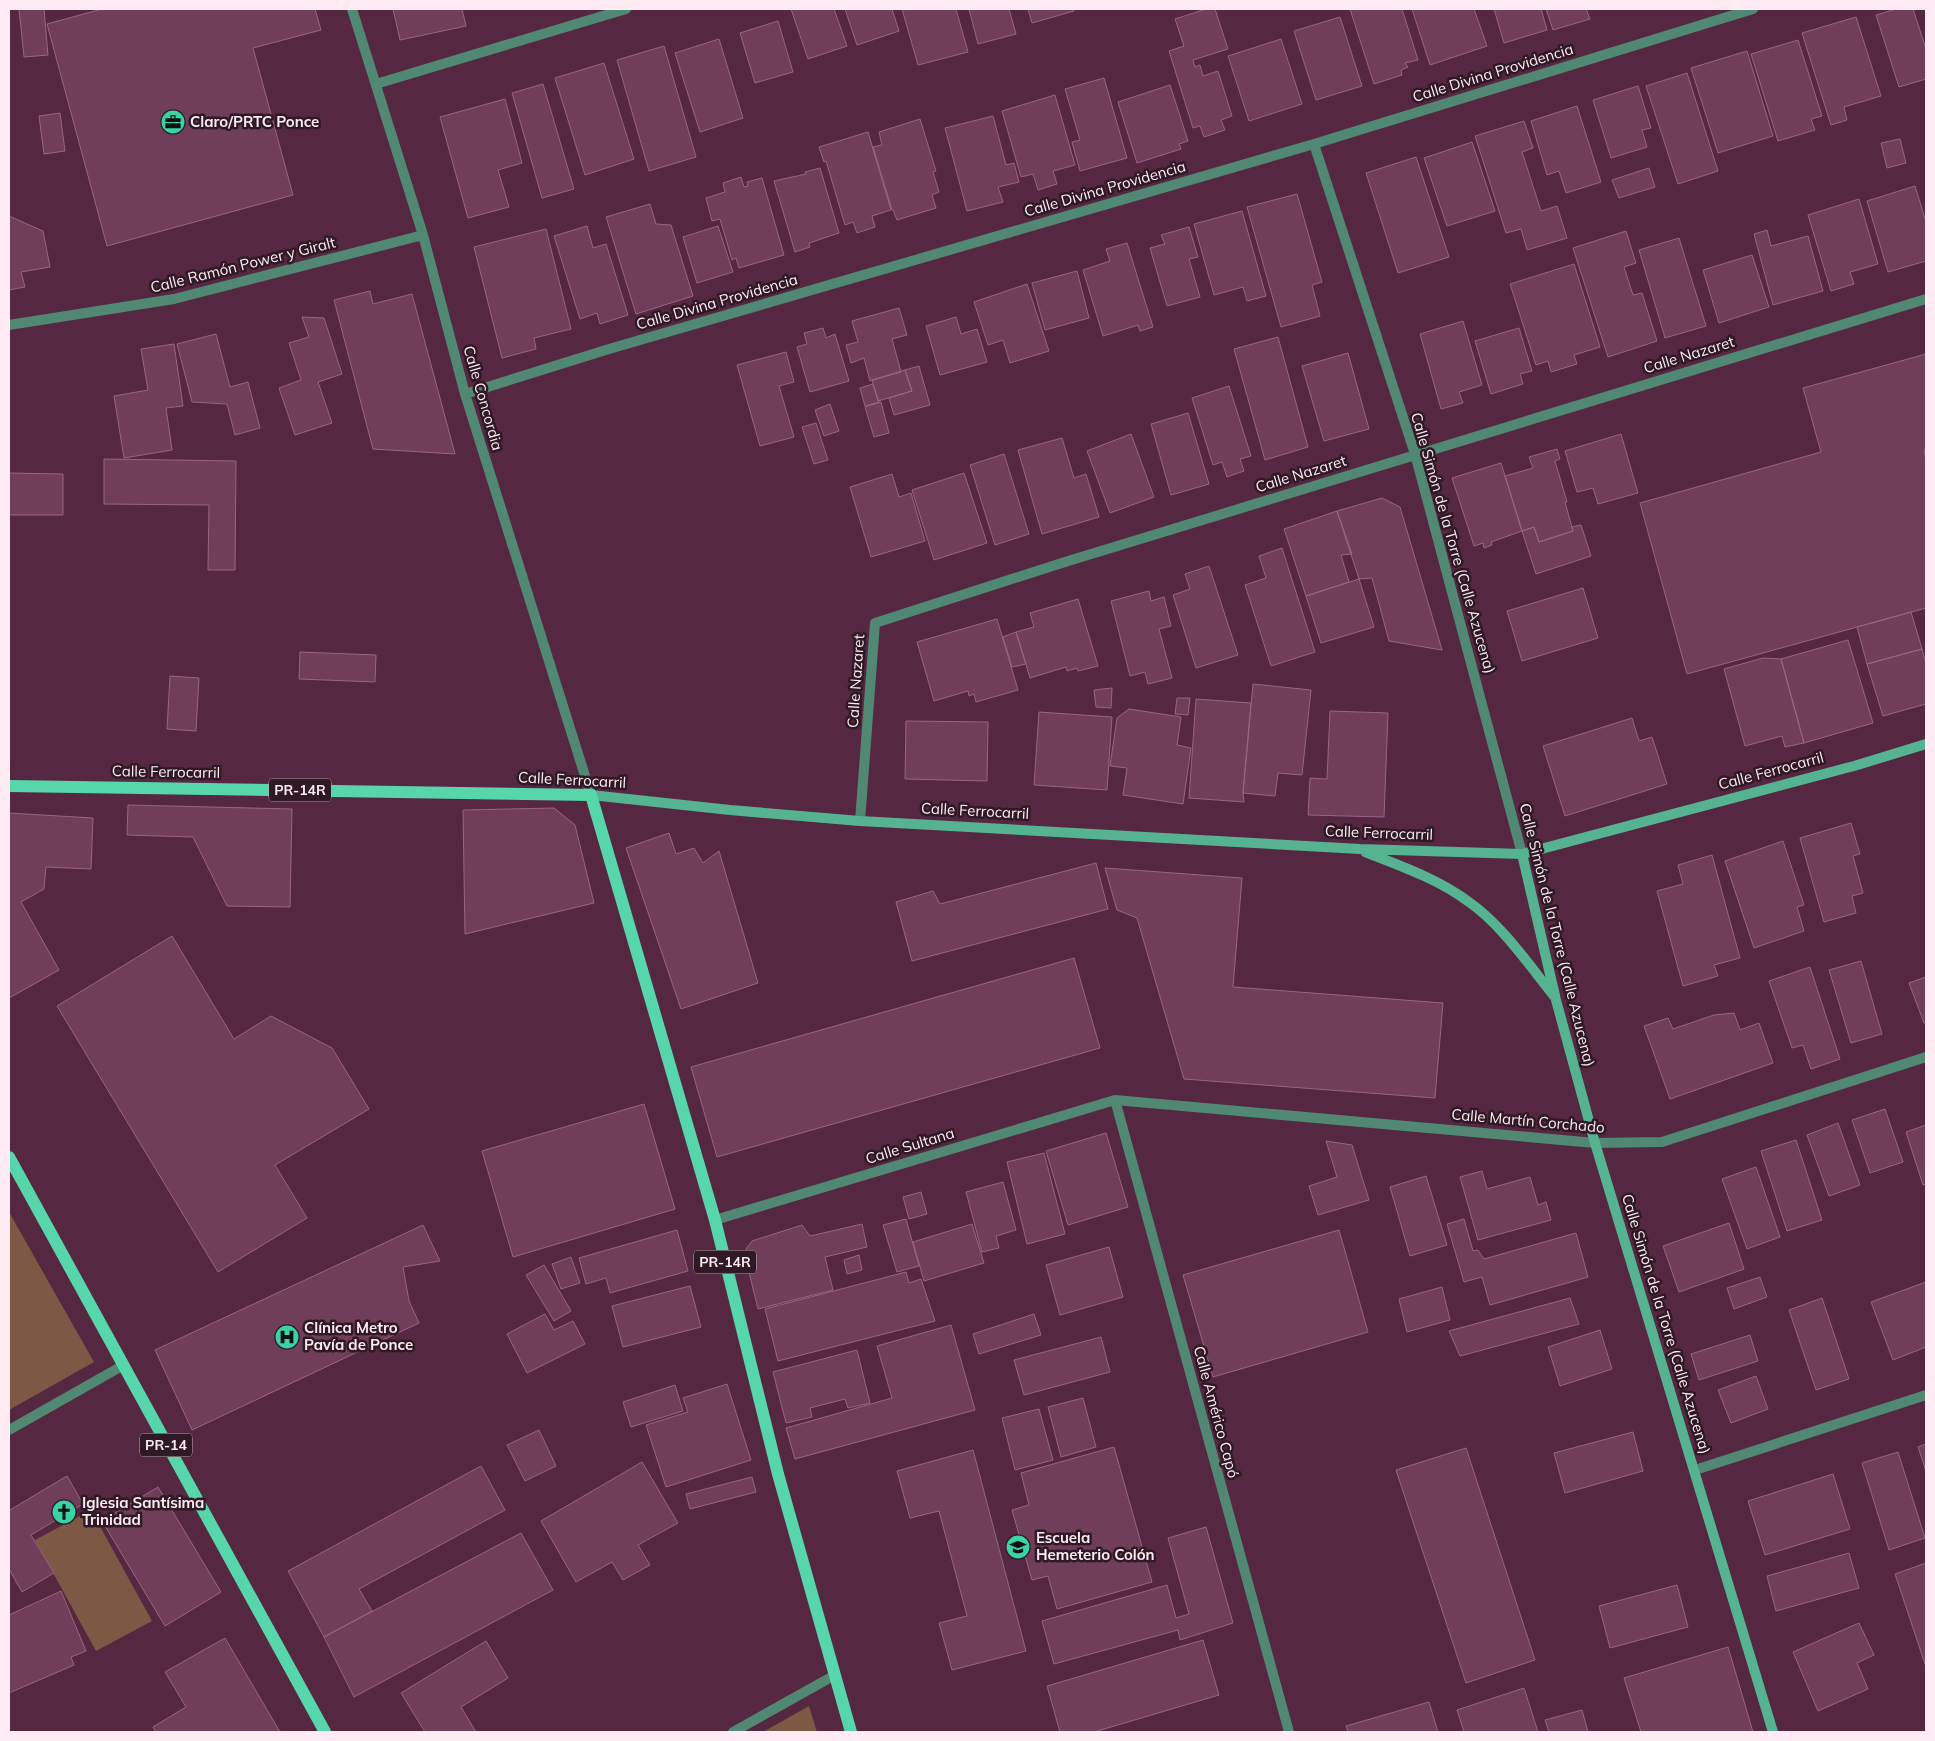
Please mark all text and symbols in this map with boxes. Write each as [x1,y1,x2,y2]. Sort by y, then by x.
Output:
street label: Calle Divina Providencia [1410,39,1576,106]
office icon: Claro/PRTC Ponce [160,109,186,135]
place label: Claro/PRTC Ponce [190,112,319,131]
street label: Calle Divina Providencia [1022,156,1188,221]
street label: Calle Ramón Power y Giralt [148,232,337,297]
street label: Calle Divina Providencia [634,269,800,334]
street label: Calle Nazaret [1641,332,1737,377]
street label: Calle Concordia [459,343,508,452]
street label: Calle Simón de la Torre (Calle Azucena) [1407,410,1500,676]
street label: Calle Nazaret [1253,451,1349,496]
street label: Calle Nazaret [843,633,868,728]
street label: Calle Ferrocarril [1716,747,1826,794]
street label: Calle Ferrocarril [112,761,220,782]
street label: Calle Ferrocarril [517,767,627,792]
road number: PR-14R [269,778,331,802]
street label: Calle Ferrocarril [920,798,1030,823]
street label: Calle Simón de la Torre (Calle Azucena) [1516,801,1599,1069]
street label: Calle Ferrocarril [1325,821,1433,844]
street label: Calle Martín Corchado [1451,1104,1606,1137]
street label: Calle Sultana [863,1123,957,1168]
street label: Calle Simón de la Torre (Calle Azucena) [1618,1192,1715,1456]
road number: PR-14R [694,1250,756,1274]
place label: Clínica Metro Pavía de Ponce [304,1318,413,1354]
hospital icon: Clínica Metro Pavía de Ponce [274,1324,300,1350]
street label: Calle Américo Capó [1190,1344,1243,1480]
road number: PR-14 [140,1434,192,1456]
place label: Iglesia Santísima Trinidad [82,1493,204,1529]
church icon: Iglesia Santísima Trinidad [51,1499,77,1525]
place label: Escuela Hemeterio Colón [1036,1528,1155,1564]
school or university icon: Escuela Hemeterio Colón [1005,1534,1031,1560]

